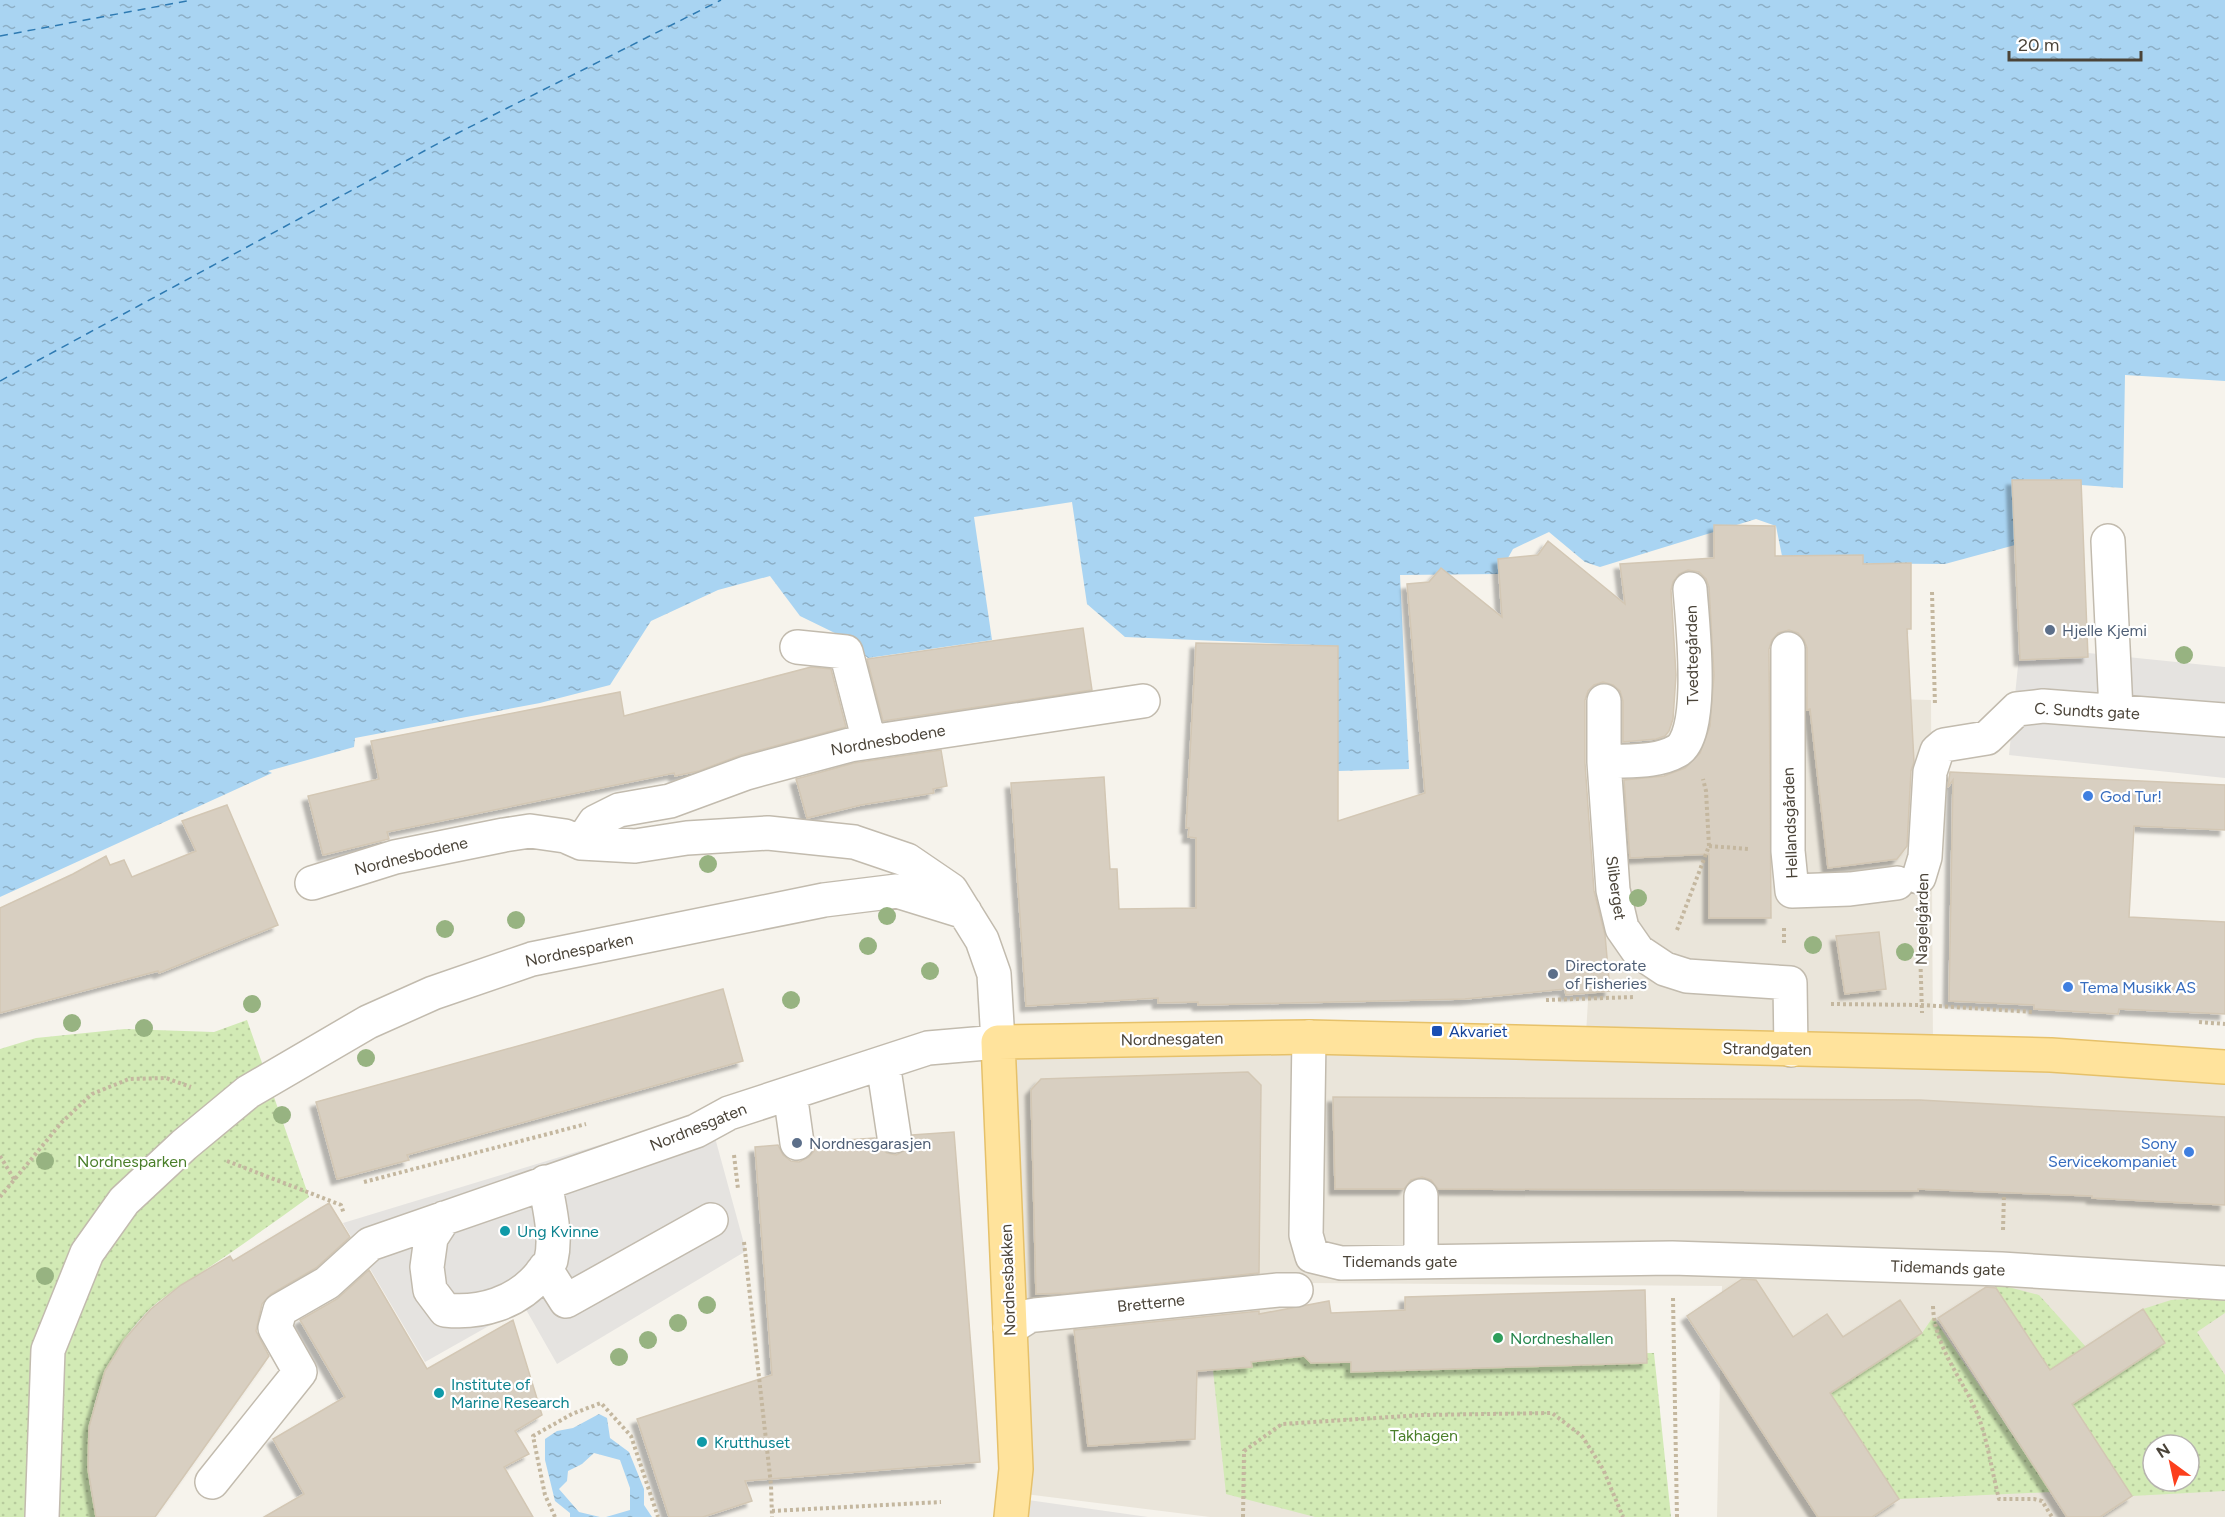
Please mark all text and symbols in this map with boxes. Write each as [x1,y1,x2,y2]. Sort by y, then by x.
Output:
scale bar [2009,24,2141,62]
text: 20 m [2018,34,2059,56]
street label: Tvedtegården [1682,605,1702,705]
place label: Hjelle Kjemi [2062,621,2147,640]
marker: Hjelle Kjemi [2043,623,2057,637]
street label: C. Sundts gate [2034,699,2141,723]
street label: Nordnesbodene [829,721,947,759]
street label: Hellandsgården [1779,767,1801,879]
place label: God Tur! [2100,787,2162,806]
marker: God Tur! [2081,789,2095,803]
street label: Nordnesbodene [352,833,470,879]
street label: Sliberget [1602,855,1630,921]
street label: Nagelgården [1912,873,1932,965]
street label: Nordnesparken [523,929,635,971]
place label: Directorate of Fisheries [1565,956,1647,993]
marker: Directorate of Fisheries [1546,967,1560,981]
place label: Tema Musikk AS [2080,978,2196,997]
marker: Tema Musikk AS [2061,980,2075,994]
place label: Akvariet [1449,1022,1508,1041]
marker: Akvariet [1430,1024,1444,1038]
street label: Nordnesgaten [1120,1029,1224,1049]
street label: Strandgaten [1722,1039,1812,1059]
street label: Nordnesgaten [647,1099,749,1155]
place label: Nordnesgarasjen [809,1134,931,1153]
place label: Sony Servicekompaniet [2048,1134,2178,1171]
marker: Nordnesgarasjen [790,1136,804,1150]
marker: Sony Servicekompaniet [2182,1145,2196,1159]
park label: Nordnesparken [77,1152,187,1171]
place label: Ung Kvinne [517,1222,599,1241]
marker: Ung Kvinne [498,1224,512,1238]
street label: Nordnesbakken [997,1224,1019,1336]
street label: Tidemands gate [1343,1252,1457,1271]
street label: Tidemands gate [1890,1257,2006,1280]
street label: Bretterne [1116,1290,1186,1316]
place label: Nordneshallen [1510,1329,1613,1348]
marker: Nordneshallen [1491,1331,1505,1345]
place label: Institute of Marine Research [451,1375,570,1412]
marker: Institute of Marine Research [432,1386,446,1400]
park label: Takhagen [1390,1426,1458,1445]
place label: Krutthuset [714,1433,790,1452]
north arrow [2141,1433,2201,1493]
marker: Krutthuset [695,1435,709,1449]
text: N [2153,1440,2173,1462]

